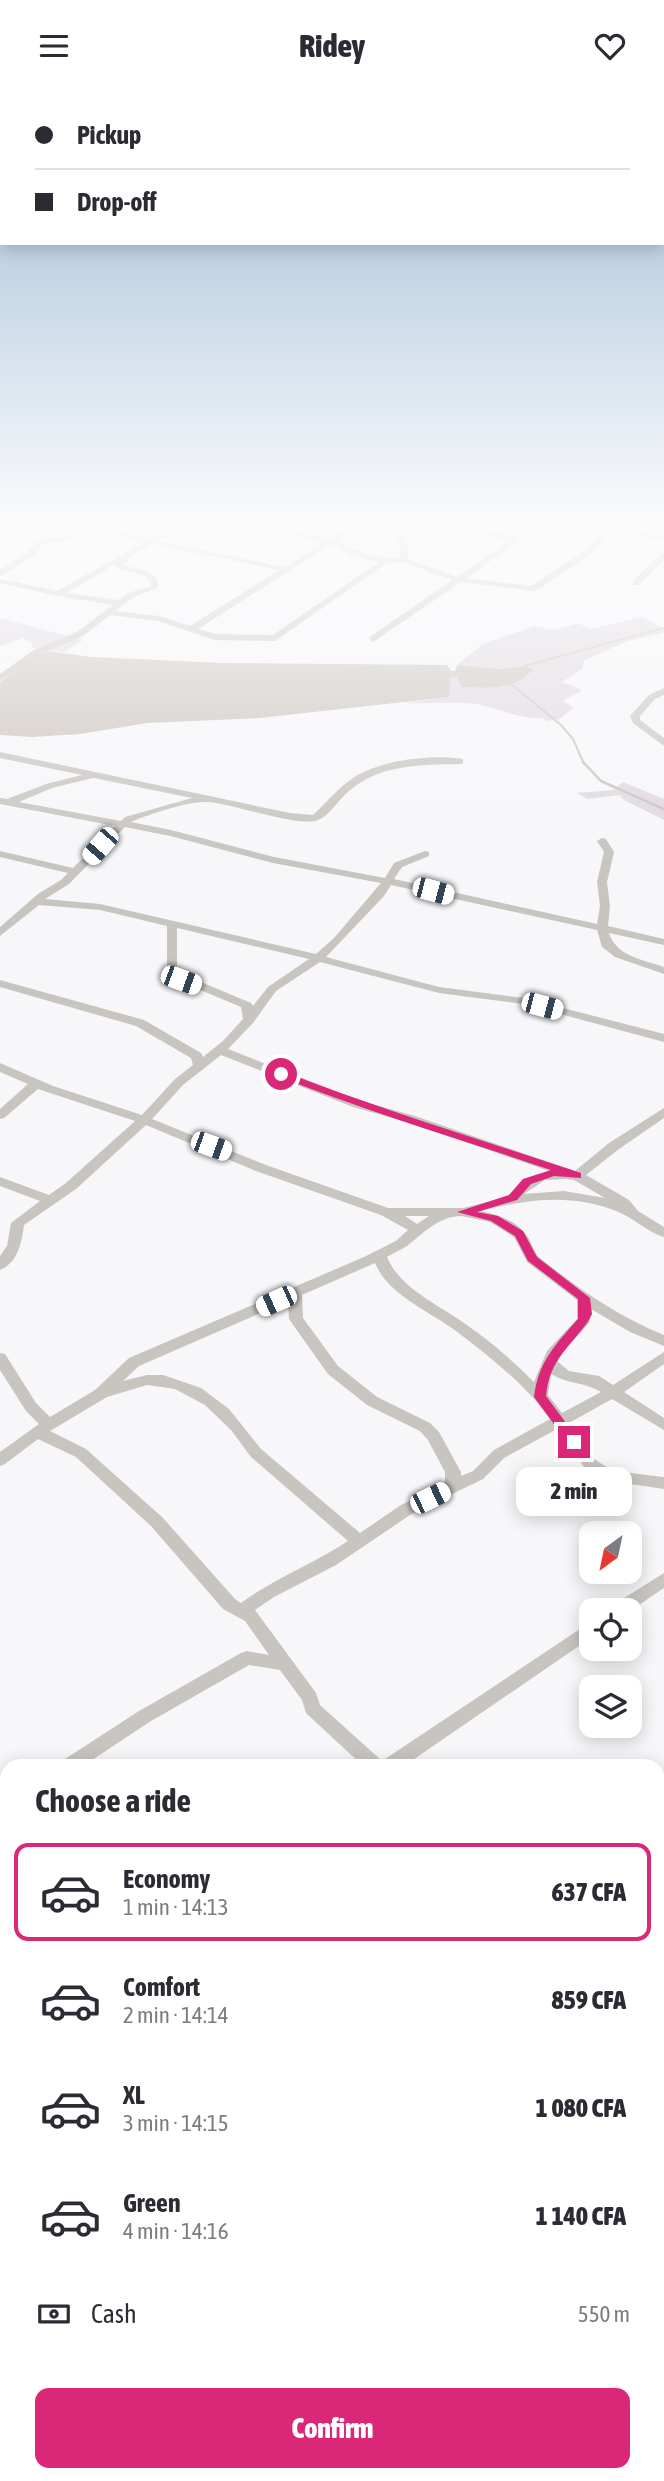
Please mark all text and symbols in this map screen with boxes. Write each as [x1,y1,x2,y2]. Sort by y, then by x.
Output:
icon: menu [35,27,73,65]
text: Ridey [299,27,365,64]
icon: heart [591,27,629,65]
text: Pickup [77,120,141,150]
text: Drop-off [77,187,157,217]
car [79,823,122,869]
car [410,875,457,907]
car [158,963,205,997]
car [519,990,566,1022]
route start [265,1058,297,1090]
car [188,1129,235,1163]
car [253,1283,300,1319]
route end [558,1426,590,1458]
callout: 2 min [516,1467,632,1515]
text: 2 min [551,1478,597,1504]
car [407,1479,454,1517]
north arrow [579,1521,642,1584]
map controls [579,1521,642,1738]
button: locate [579,1598,642,1661]
button: layers [579,1675,642,1738]
text: Choose a ride [35,1782,191,1819]
icon: car [39,1861,102,1924]
text: Economy [123,1864,210,1894]
text: 637 CFA [551,1877,626,1907]
text: 1 min · 14:13 [123,1894,229,1920]
icon: car [39,1969,102,2032]
text: Comfort [123,1972,200,2002]
text: 859 CFA [551,1985,626,2015]
text: 2 min · 14:14 [123,2002,229,2028]
icon: car [39,2077,102,2140]
text: XL [123,2080,145,2110]
text: 1 080 CFA [536,2093,626,2123]
text: 3 min · 14:15 [123,2110,229,2136]
icon: car [39,2185,102,2248]
text: Green [123,2188,181,2218]
text: 1 140 CFA [536,2201,626,2231]
text: 4 min · 14:16 [123,2218,229,2244]
icon: cash [35,2295,73,2333]
text: Cash [91,2299,137,2329]
text: 550 m [578,2301,630,2327]
button: Confirm [35,2388,630,2468]

